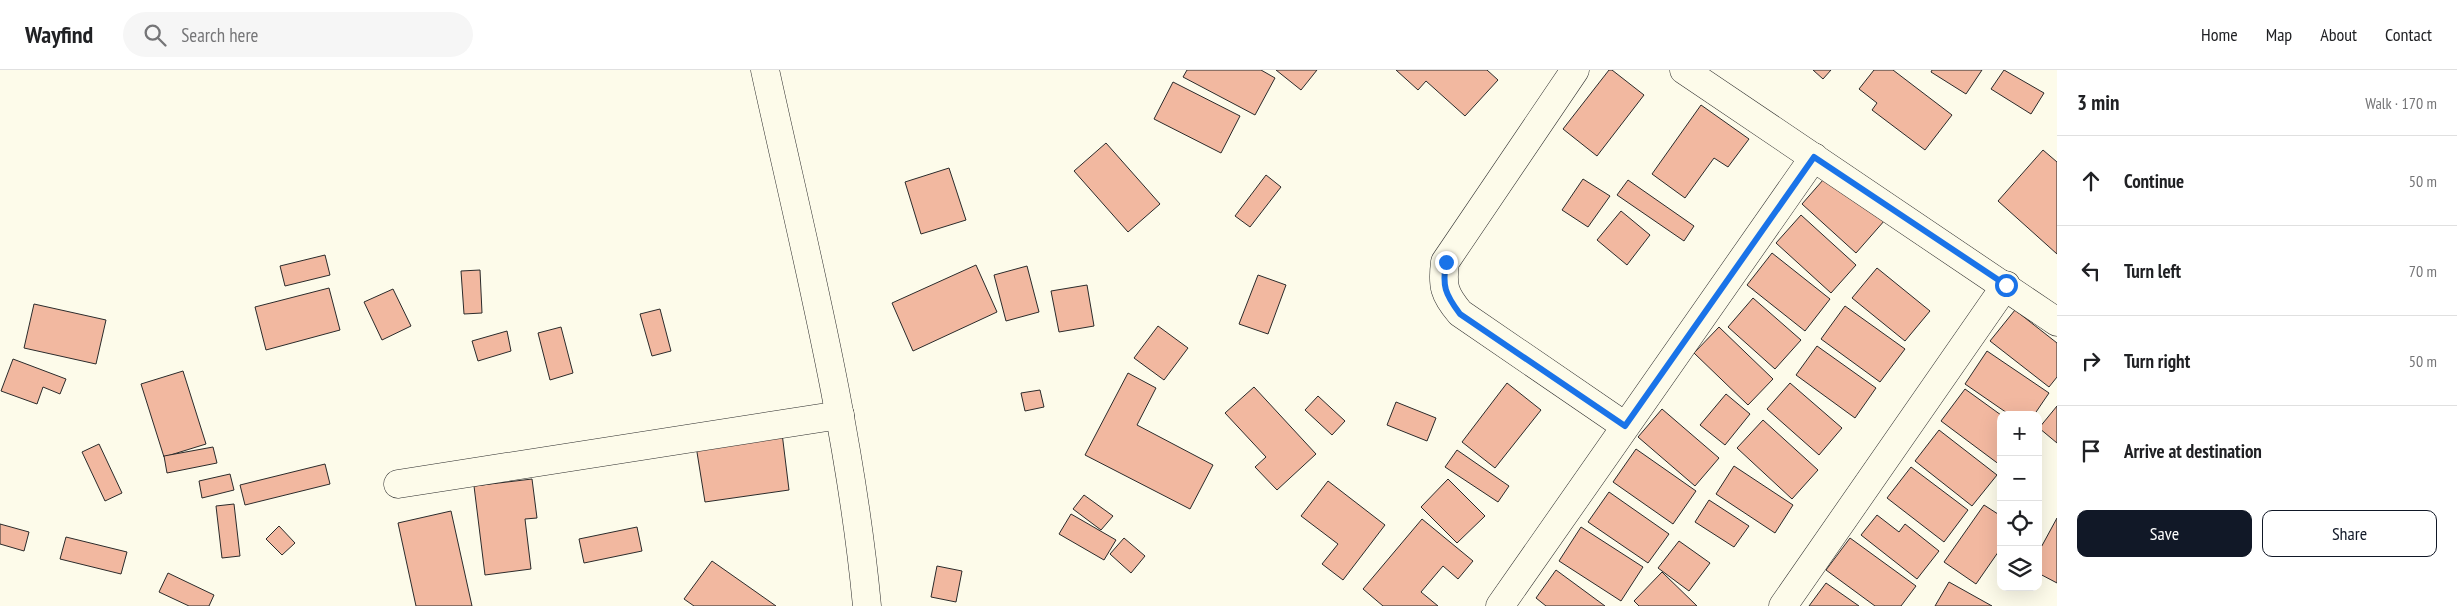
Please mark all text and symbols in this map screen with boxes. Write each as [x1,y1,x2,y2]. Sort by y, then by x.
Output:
search box [123,12,473,57]
text: Wayfind [25,19,93,50]
icon: search [141,21,169,49]
text: Search here [181,23,258,47]
text: Home [2201,23,2238,46]
text: Map [2266,23,2292,46]
text: About [2320,23,2357,46]
text: Contact [2385,23,2432,46]
text: 3 min [2077,89,2119,116]
text: Walk · 170 m [2365,93,2437,113]
icon: ahead [2077,167,2105,195]
text: Continue [2124,169,2184,193]
text: 50 m [2409,171,2437,191]
route end [1435,251,1458,274]
icon: left [2077,257,2105,285]
text: Turn left [2124,259,2181,283]
text: 70 m [2409,261,2437,281]
route start [1995,274,2018,297]
icon: right [2077,347,2105,375]
text: Turn right [2124,349,2190,373]
text: 50 m [2409,351,2437,371]
map controls [1997,411,2042,591]
button: + [1997,411,2042,456]
icon: arrive [2077,437,2105,465]
text: Arrive at destination [2124,439,2262,463]
button: − [1997,456,2042,501]
button: locate [1997,501,2042,546]
button: Save [2077,510,2252,557]
button: Share [2262,510,2437,557]
button: layers [1997,546,2042,591]

